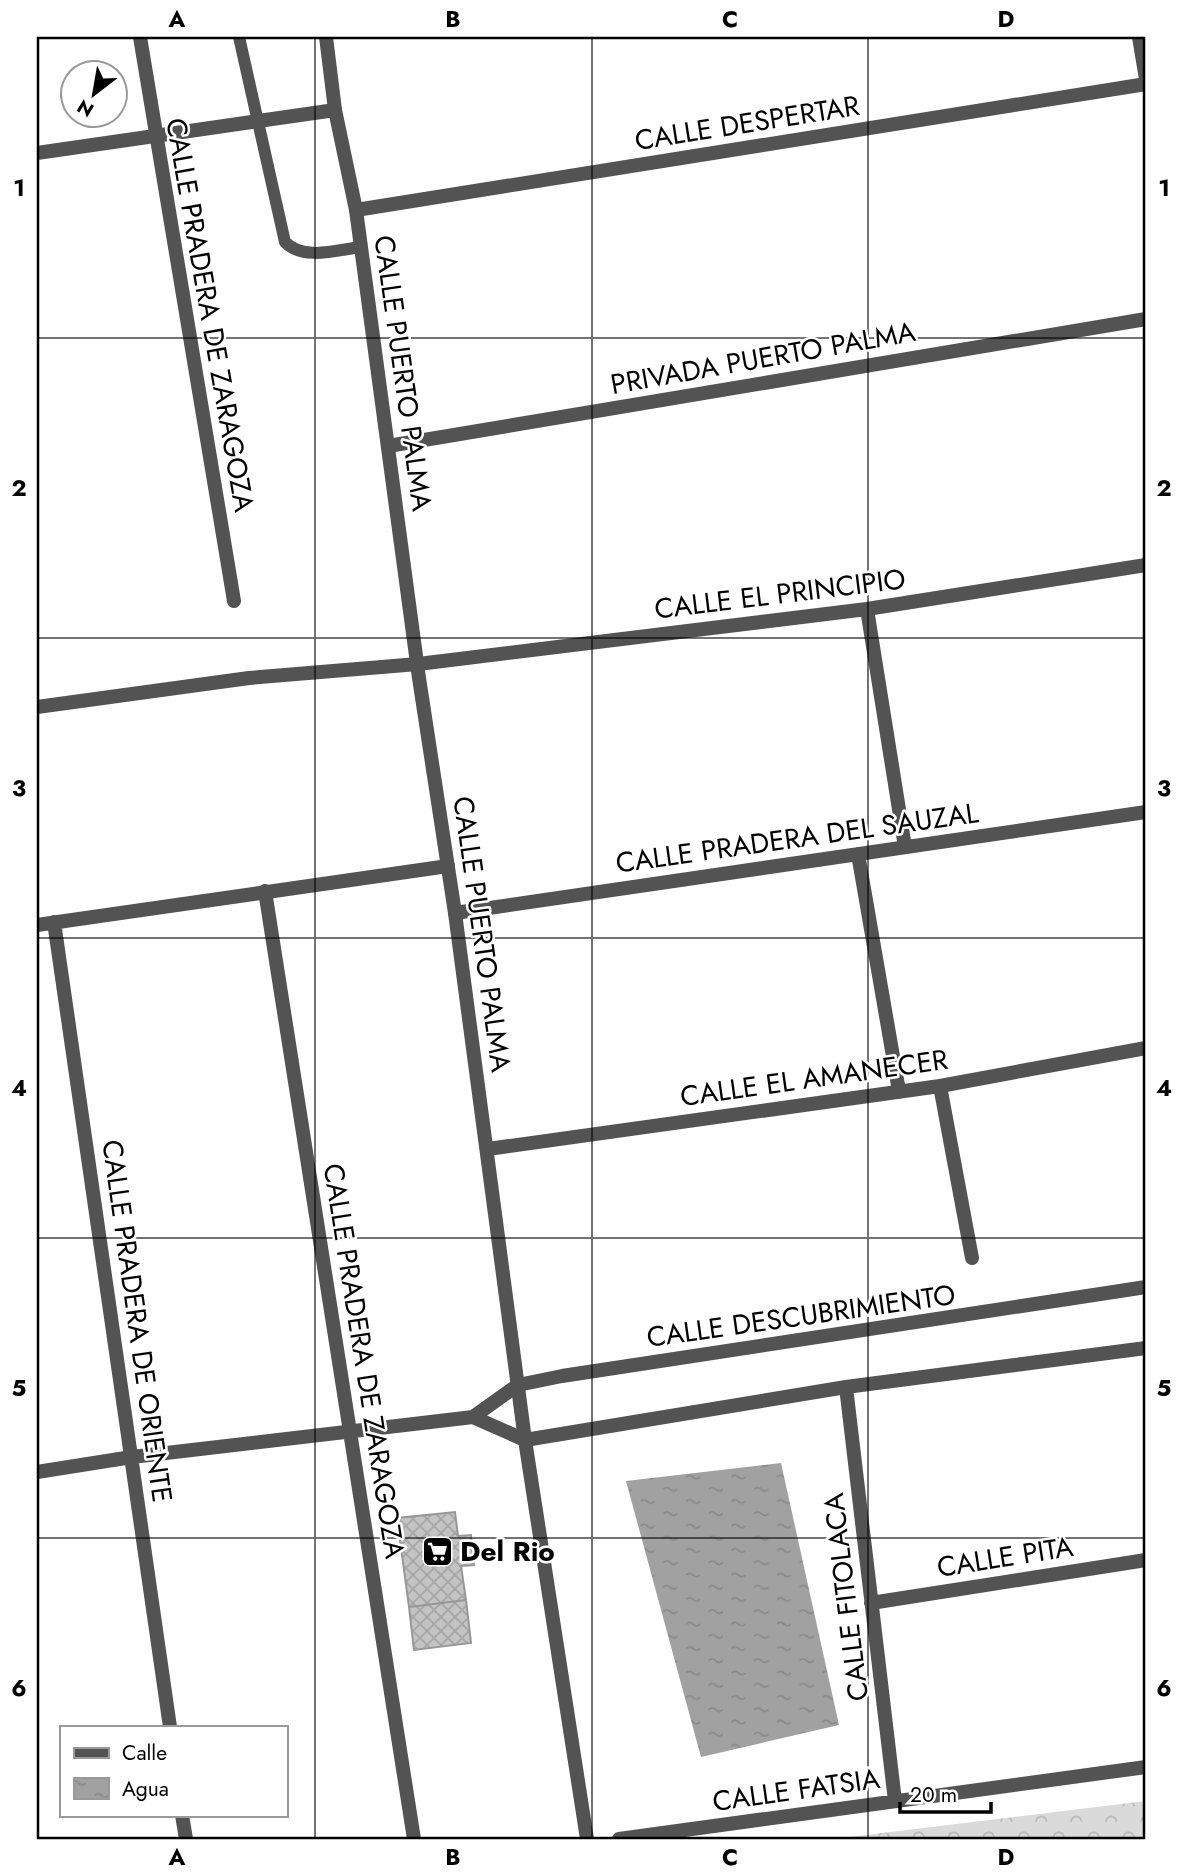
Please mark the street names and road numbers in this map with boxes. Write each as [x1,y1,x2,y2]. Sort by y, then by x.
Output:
street label: CALLE DESPERTAR [632,85,863,161]
street label: CALLE PRADERA DE ZARAGOZA [155,115,265,516]
street label: CALLE PUERTO PALMA [363,233,443,514]
street label: PRIVADA PUERTO PALMA [607,311,919,405]
street label: CALLE EL PRINCIPIO [652,558,908,630]
street label: CALLE PRADERA DEL SAUZAL [613,792,981,884]
street label: CALLE PUERTO PALMA [442,794,522,1075]
street label: CALLE EL AMANECER [678,1039,951,1117]
street label: CALLE PRADERA DE ORIENTE [91,1137,183,1505]
street label: CALLE PRADERA DE ZARAGOZA [313,1161,416,1562]
street label: CALLE DESCUBRIMIENTO [644,1274,958,1358]
street label: CALLE FITOLACA [813,1490,879,1703]
street label: CALLE PITA [934,1526,1076,1588]
street label: CALLE FATSIA [710,1758,883,1822]

